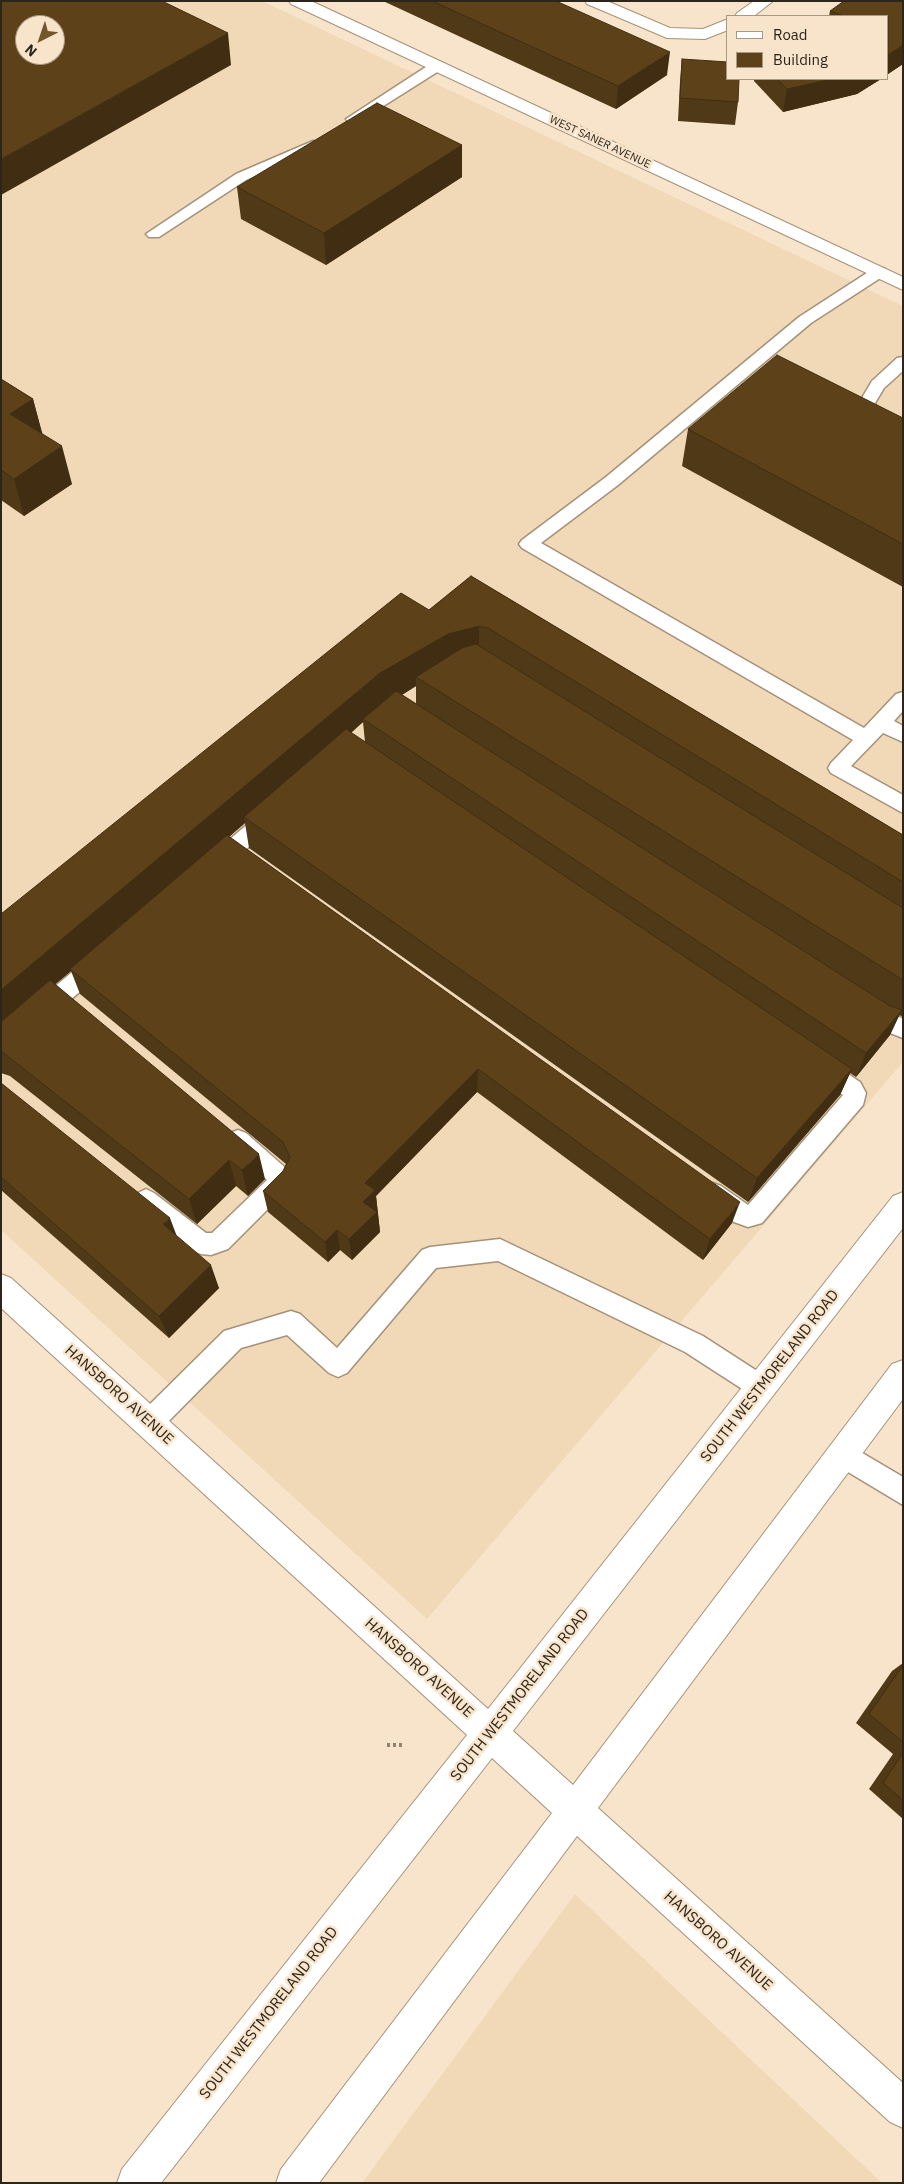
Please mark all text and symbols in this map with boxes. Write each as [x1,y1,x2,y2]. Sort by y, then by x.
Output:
north arrow [15,15,65,65]
legend [726,15,889,80]
text: Road [773,25,808,44]
text: N [21,40,41,61]
text: Building [773,50,828,69]
street label: WEST SANER AVENUE [547,113,653,171]
street label: SOUTH WESTMORELAND ROAD [697,1286,843,1466]
street label: HANSBORO AVENUE [61,1341,177,1449]
street label: SOUTH WESTMORELAND ROAD [447,1605,593,1785]
street label: HANSBORO AVENUE [361,1614,477,1722]
street label: HANSBORO AVENUE [660,1887,776,1995]
street label: SOUTH WESTMORELAND ROAD [196,1923,342,2103]

